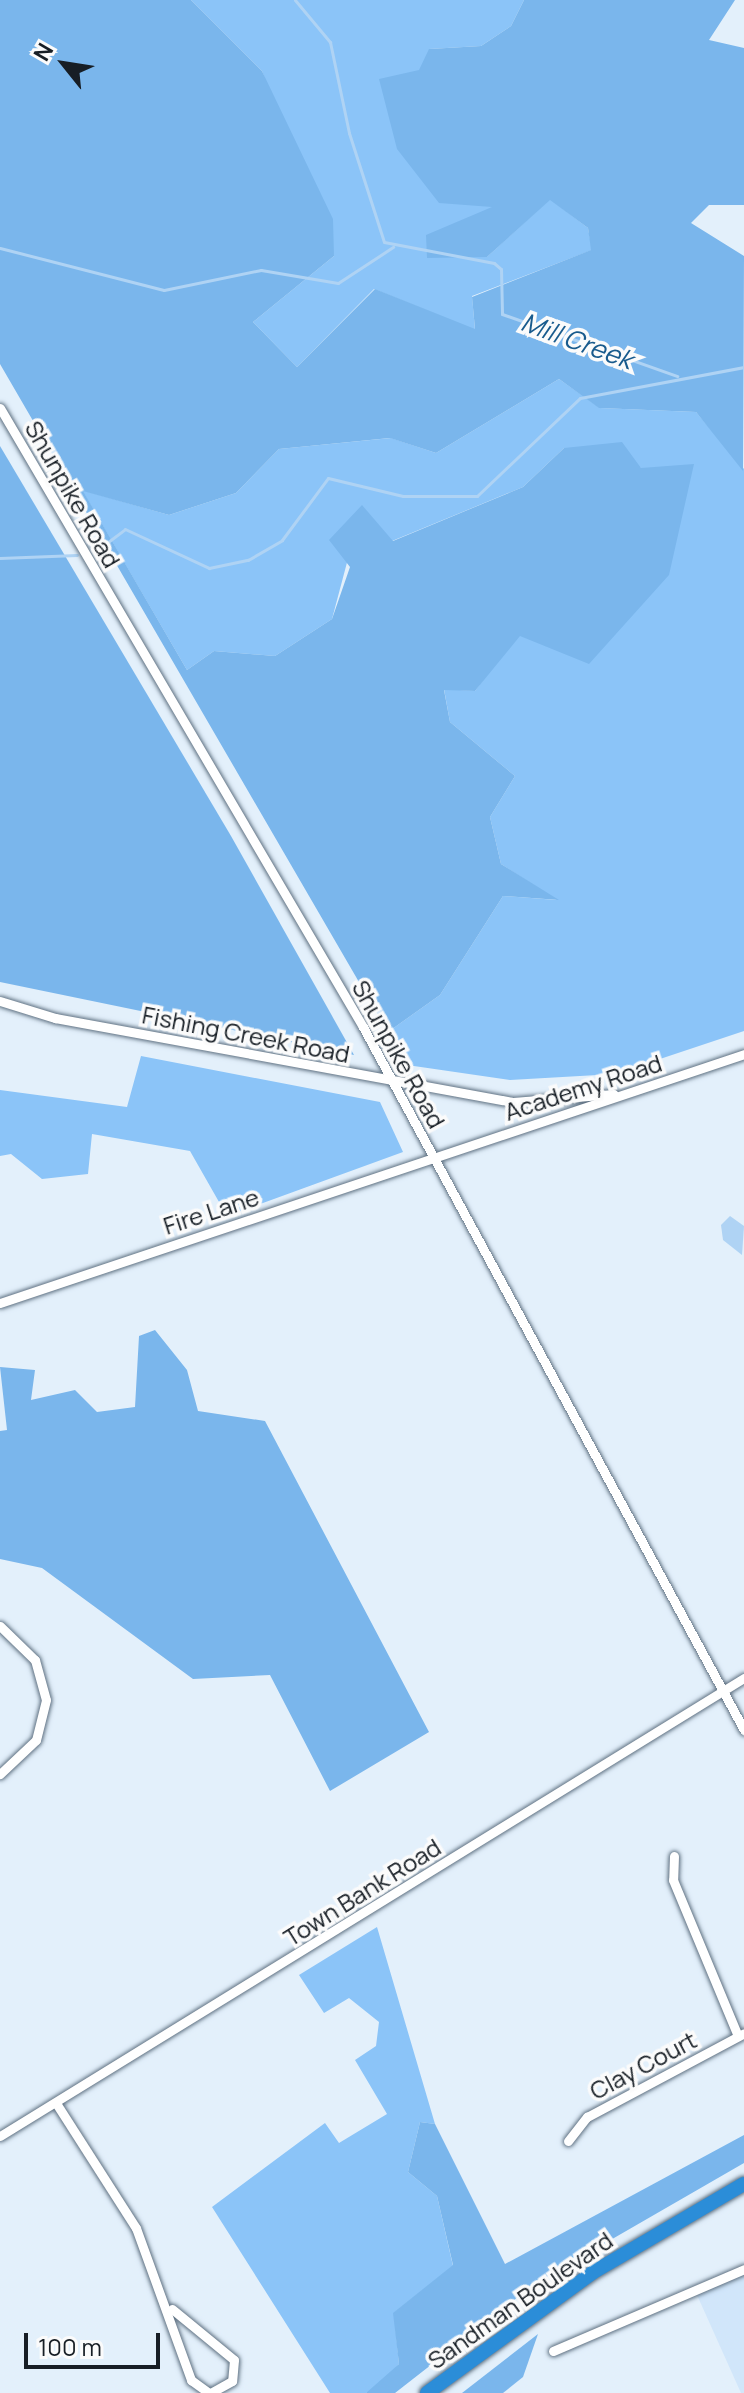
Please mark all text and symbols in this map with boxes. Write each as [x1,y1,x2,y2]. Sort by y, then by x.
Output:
north arrow [24,24,104,104]
text: N [26,38,60,66]
water label: Mill Creek [517,306,637,376]
street label: Shunpike Road [19,415,127,573]
street label: Shunpike Road [346,975,452,1133]
street label: Fishing Creek Road [140,1000,352,1068]
street label: Academy Road [501,1048,665,1126]
street label: Fire Lane [160,1182,262,1240]
street label: Town Bank Road [278,1832,446,1952]
street label: Clay Court [585,2025,701,2105]
street label: Sandman Boulevard [422,2225,618,2375]
scale bar [28,2317,164,2367]
text: 100 m [38,2330,102,2363]

